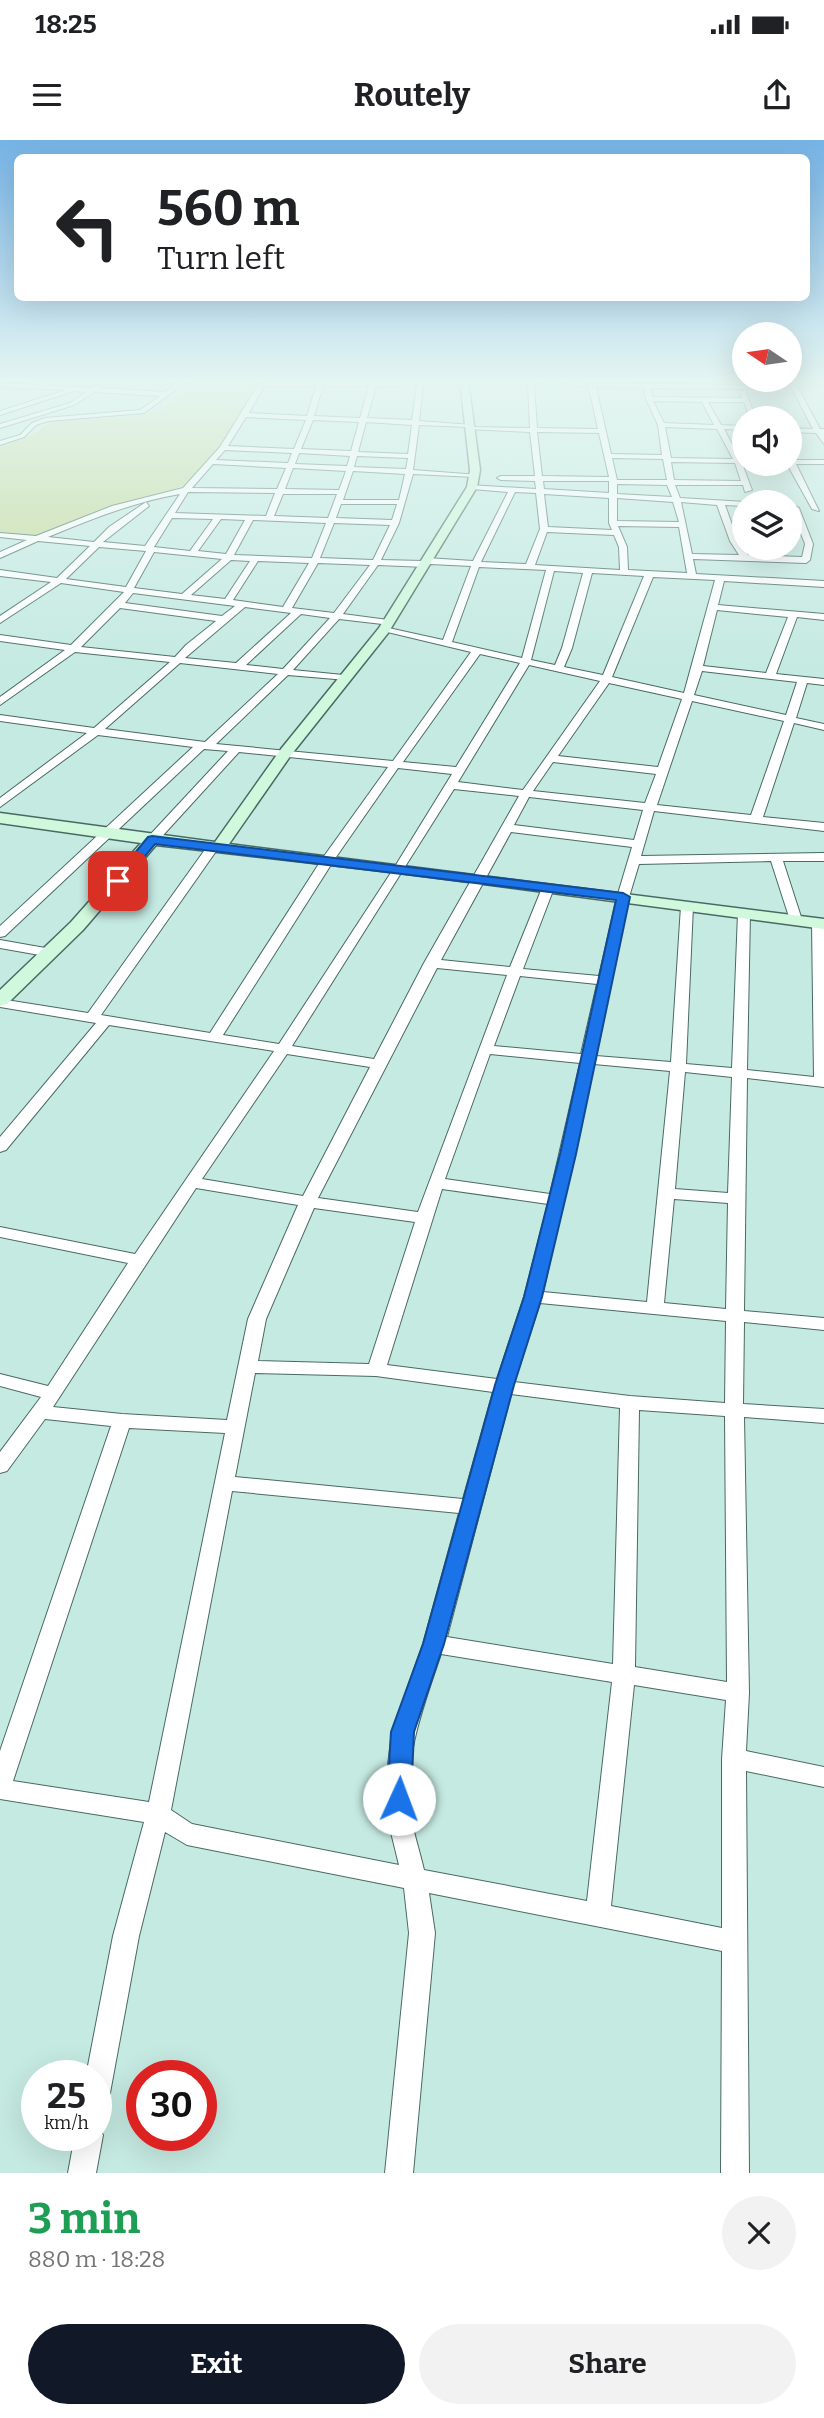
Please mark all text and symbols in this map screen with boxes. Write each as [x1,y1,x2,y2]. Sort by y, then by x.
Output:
text: 18:25 [35,9,97,40]
icon: menu [28,76,66,114]
text: Routely [354,76,470,114]
icon: share [758,76,796,114]
text: 560 m [157,179,299,238]
icon: left [42,182,133,273]
text: Turn left [157,239,285,277]
north arrow [732,322,802,392]
map controls [732,322,802,560]
button: sound [732,406,802,476]
button: layers [732,490,802,560]
pin [88,851,148,911]
icon: arrive [99,862,137,900]
position arrow [362,1762,436,1836]
speed limit sign: 30 [126,2060,217,2151]
text: 25 [47,2075,86,2117]
text: km/h [44,2112,89,2134]
text: 3 min [28,2194,140,2244]
button: close [722,2196,796,2270]
text: 880 m · 18:28 [28,2245,165,2273]
button: Exit [28,2324,405,2404]
button: Share [419,2324,796,2404]

